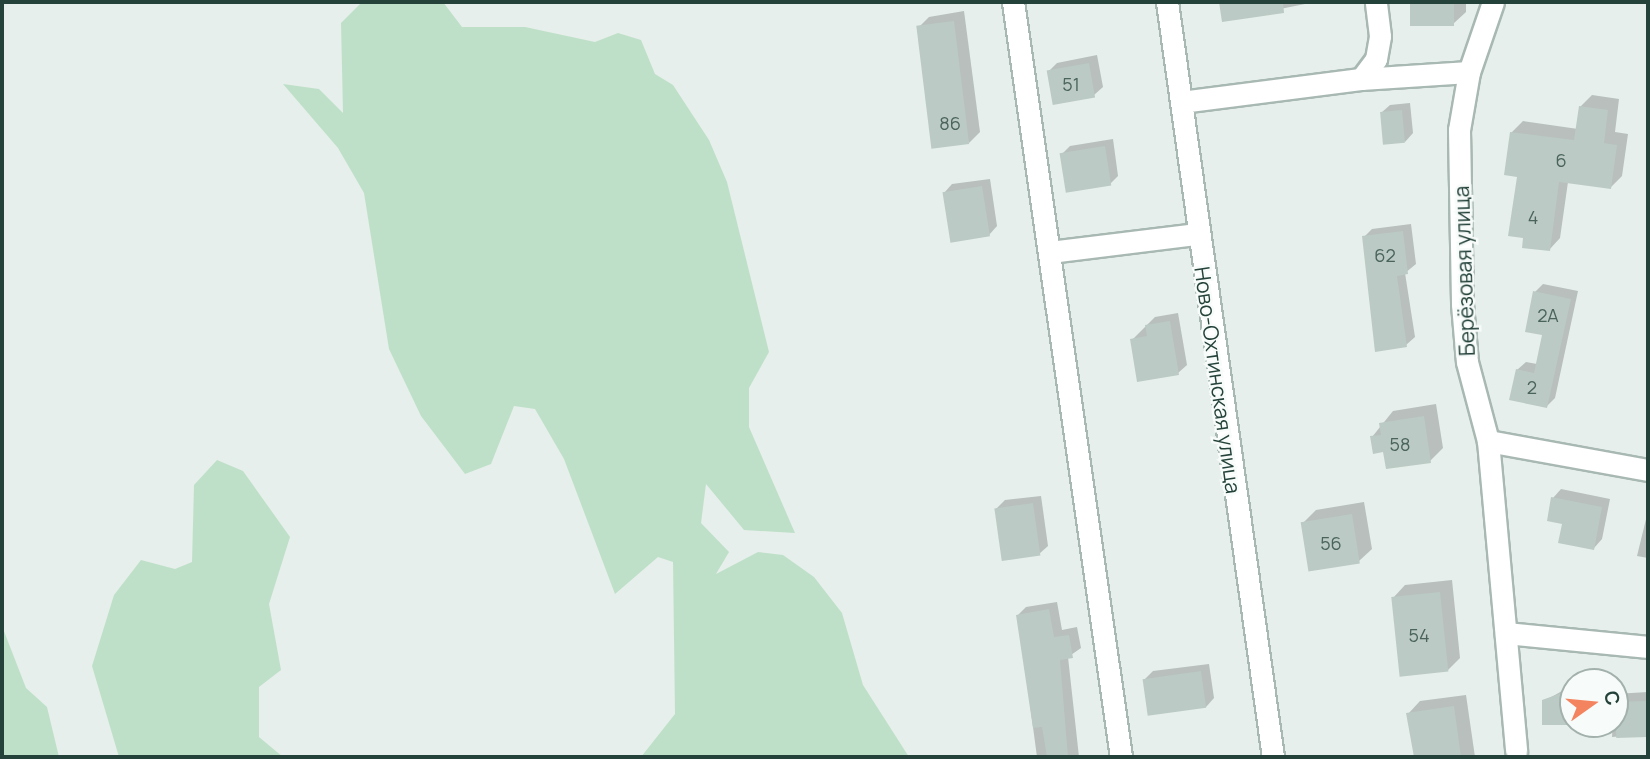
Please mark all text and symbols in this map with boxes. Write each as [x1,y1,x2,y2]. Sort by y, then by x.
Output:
house number: 51 [1062,73,1080,95]
house number: 86 [939,112,961,134]
house number: 6 [1555,149,1567,171]
street label: Берёзовая улица [1448,185,1480,357]
house number: 4 [1528,206,1538,228]
house number: 62 [1374,244,1396,266]
street label: Ново-Охтинская улица [1190,265,1246,495]
house number: 2А [1537,304,1559,326]
house number: 2 [1527,376,1537,398]
house number: 58 [1390,433,1410,455]
house number: 56 [1320,532,1342,554]
house number: 54 [1408,624,1430,646]
north arrow [1559,668,1629,738]
text: С [1598,688,1627,708]

